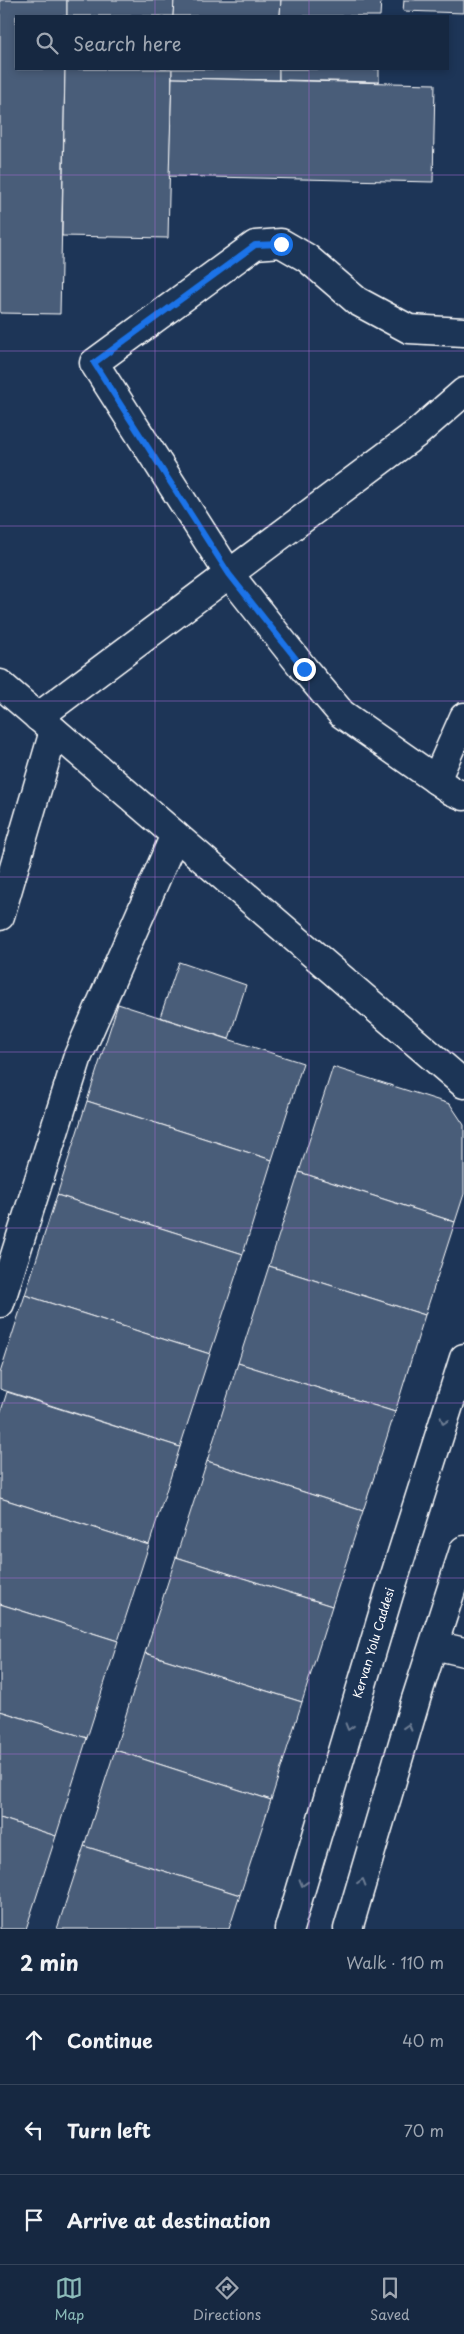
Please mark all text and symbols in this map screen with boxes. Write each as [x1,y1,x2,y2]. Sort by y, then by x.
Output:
search box [15,15,449,70]
icon: search [33,29,61,57]
text: Search here [73,29,182,57]
route start [270,233,293,256]
route end [293,658,316,681]
one-way arrow [440,1416,450,1425]
street label: Kervan Yolu Caddesi [348,1585,398,1700]
one-way arrow [345,1722,355,1730]
one-way arrow [403,1723,413,1731]
one-way arrow [299,1878,309,1886]
one-way arrow [356,1879,366,1887]
text: 2 min [20,1946,79,1978]
text: Walk · 110 m [346,1950,444,1974]
icon: ahead [20,2026,48,2054]
text: Continue [67,2026,153,2054]
text: 40 m [402,2028,444,2052]
icon: left [20,2116,48,2144]
text: Turn left [67,2116,151,2144]
text: 70 m [404,2118,444,2142]
icon: arrive [20,2206,48,2234]
text: Arrive at destination [67,2206,271,2234]
tab: Map [54,2274,84,2325]
tab: Directions [193,2274,261,2325]
tab: Saved [370,2274,410,2325]

